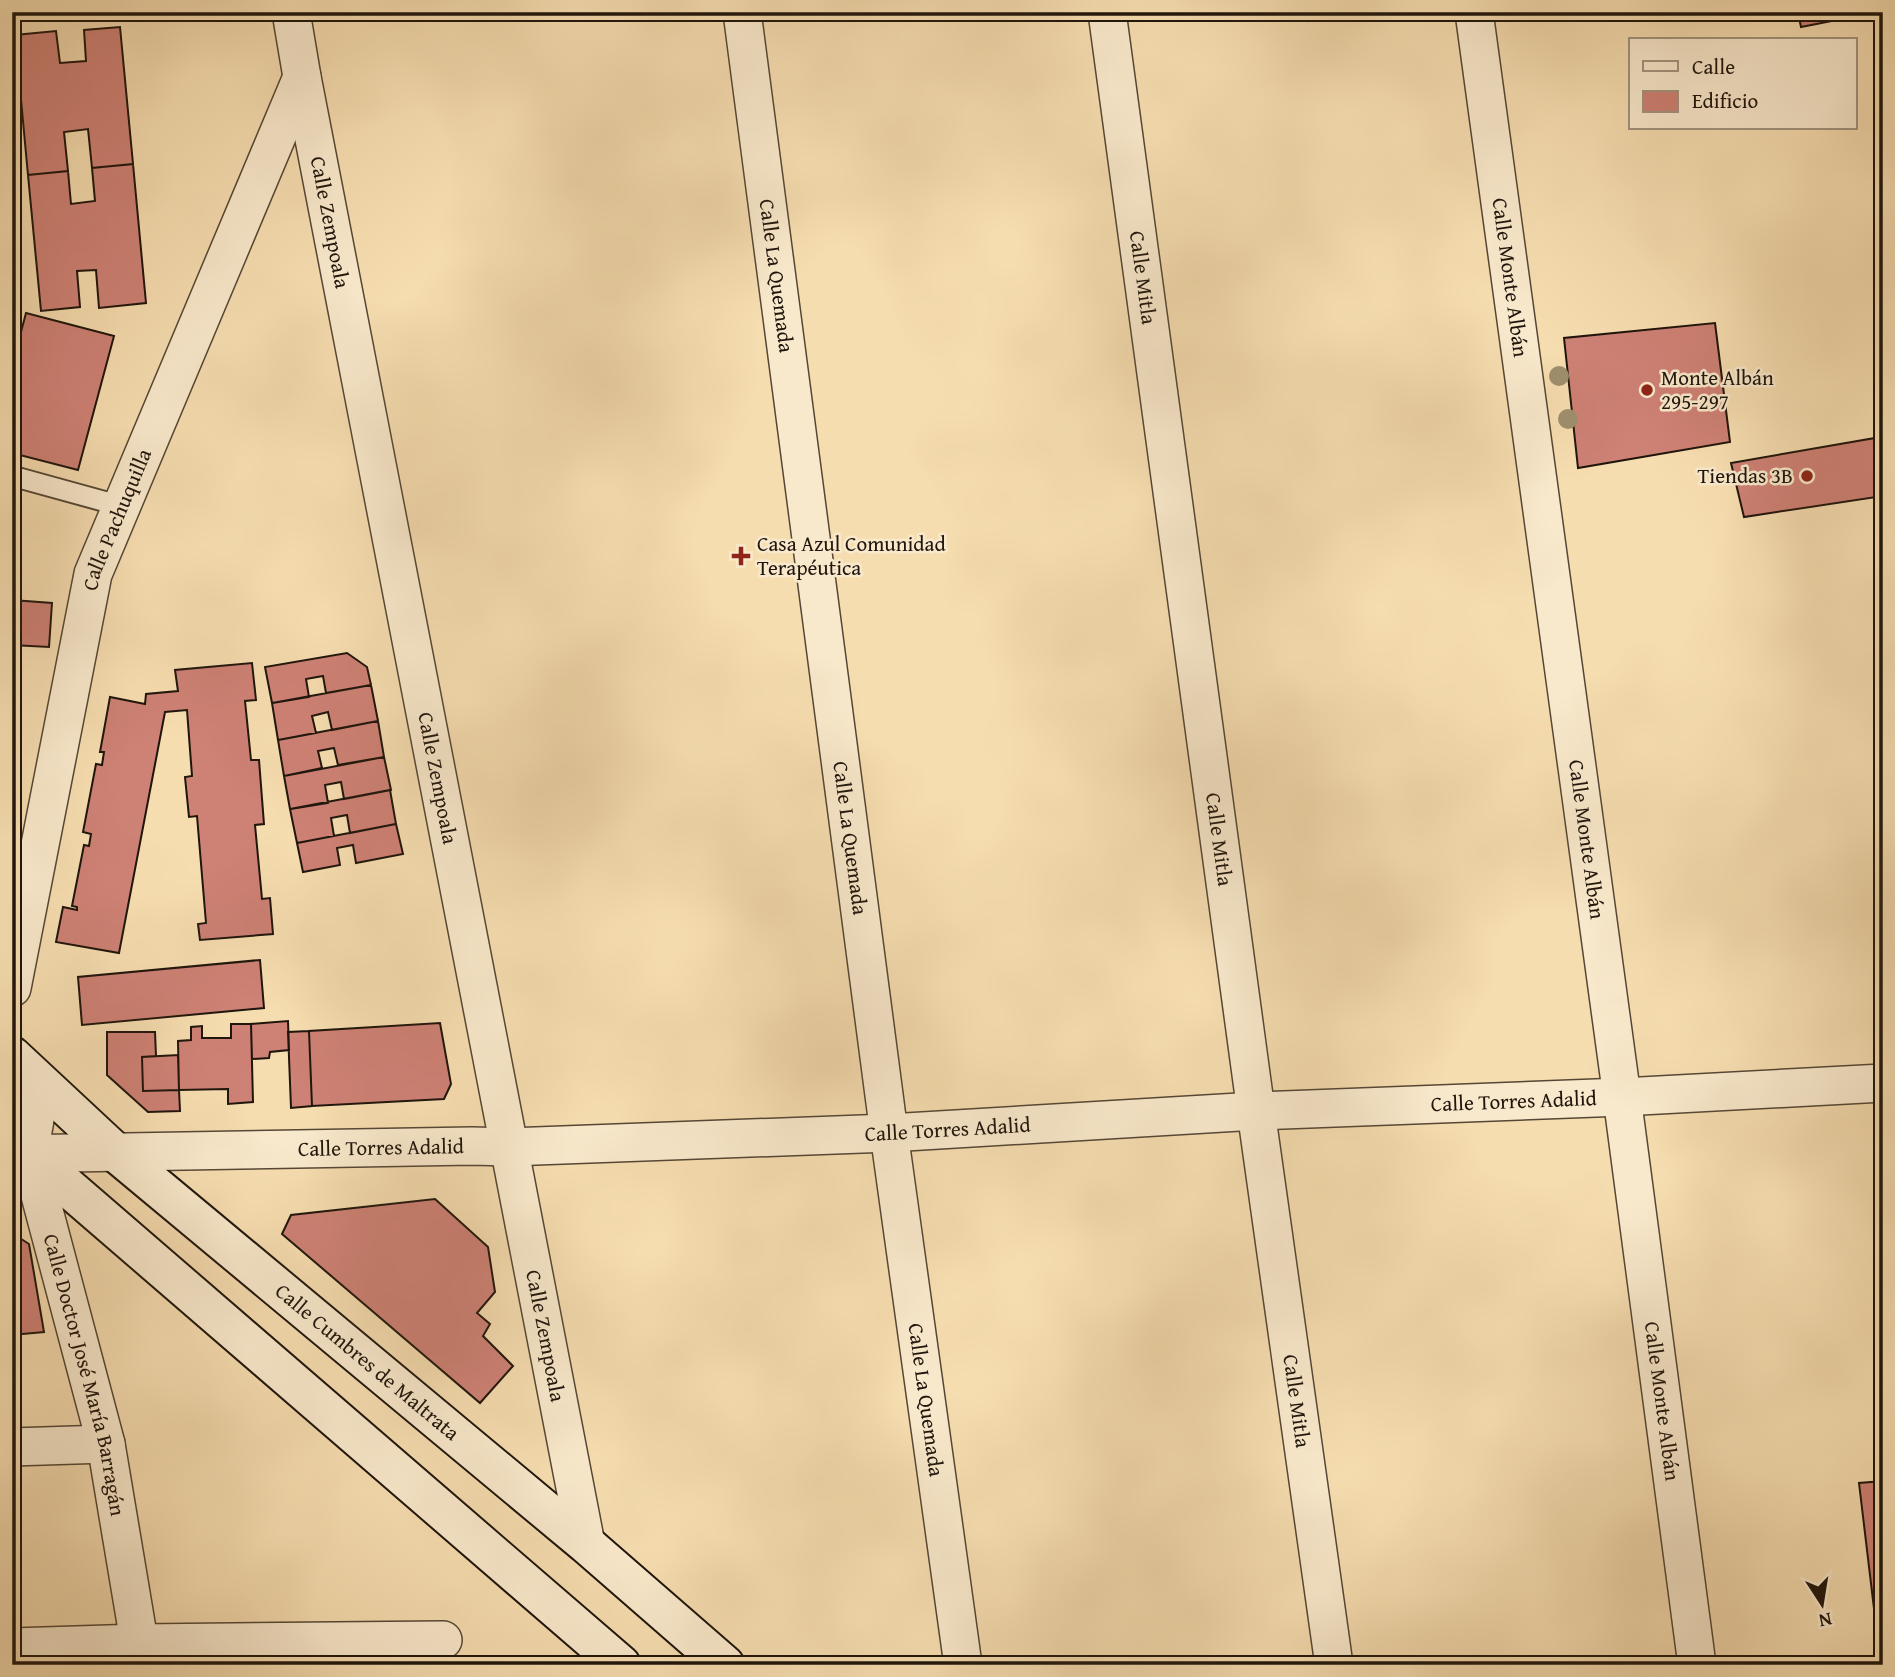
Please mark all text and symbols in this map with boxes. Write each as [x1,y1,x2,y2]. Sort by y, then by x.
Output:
legend [1629,38,1856,130]
text: Calle [1692,51,1735,82]
text: Edificio [1692,85,1758,116]
street label: Calle Zempoala [303,154,359,291]
street label: Calle Monte Albán [1485,196,1537,359]
street label: Calle La Quemada [752,197,803,354]
street label: Calle Mitla [1122,229,1165,326]
place label: Monte Albán 295-297 [1661,362,1774,417]
marker: Monte Albán 295-297 [1639,382,1655,398]
street label: Calle Pachuquilla [74,444,159,593]
place label: Tiendas 3B [1698,460,1793,491]
marker: Tiendas 3B [1799,468,1815,484]
place label: Casa Azul Comunidad Terapéutica [757,528,946,583]
marker: Casa Azul Comunidad Terapéutica [731,546,751,566]
street label: Calle Zempoala [410,709,466,847]
street label: Calle Monte Albán [1561,758,1614,921]
street label: Calle La Quemada [825,759,876,917]
street label: Calle Mitla [1198,791,1241,888]
street label: Calle Torres Adalid [1430,1082,1598,1119]
street label: Calle Torres Adalid [864,1109,1032,1149]
street label: Calle Torres Adalid [298,1130,465,1164]
street label: Calle Doctor José María Barragán [36,1230,134,1518]
street label: Calle Zempoala [518,1267,574,1404]
street label: Calle Cumbres de Maltrata [269,1276,467,1448]
street label: Calle Monte Albán [1637,1320,1689,1483]
street label: Calle La Quemada [901,1321,953,1479]
street label: Calle Mitla [1275,1352,1319,1450]
north arrow [1786,1568,1856,1638]
text: N [1816,1606,1835,1636]

